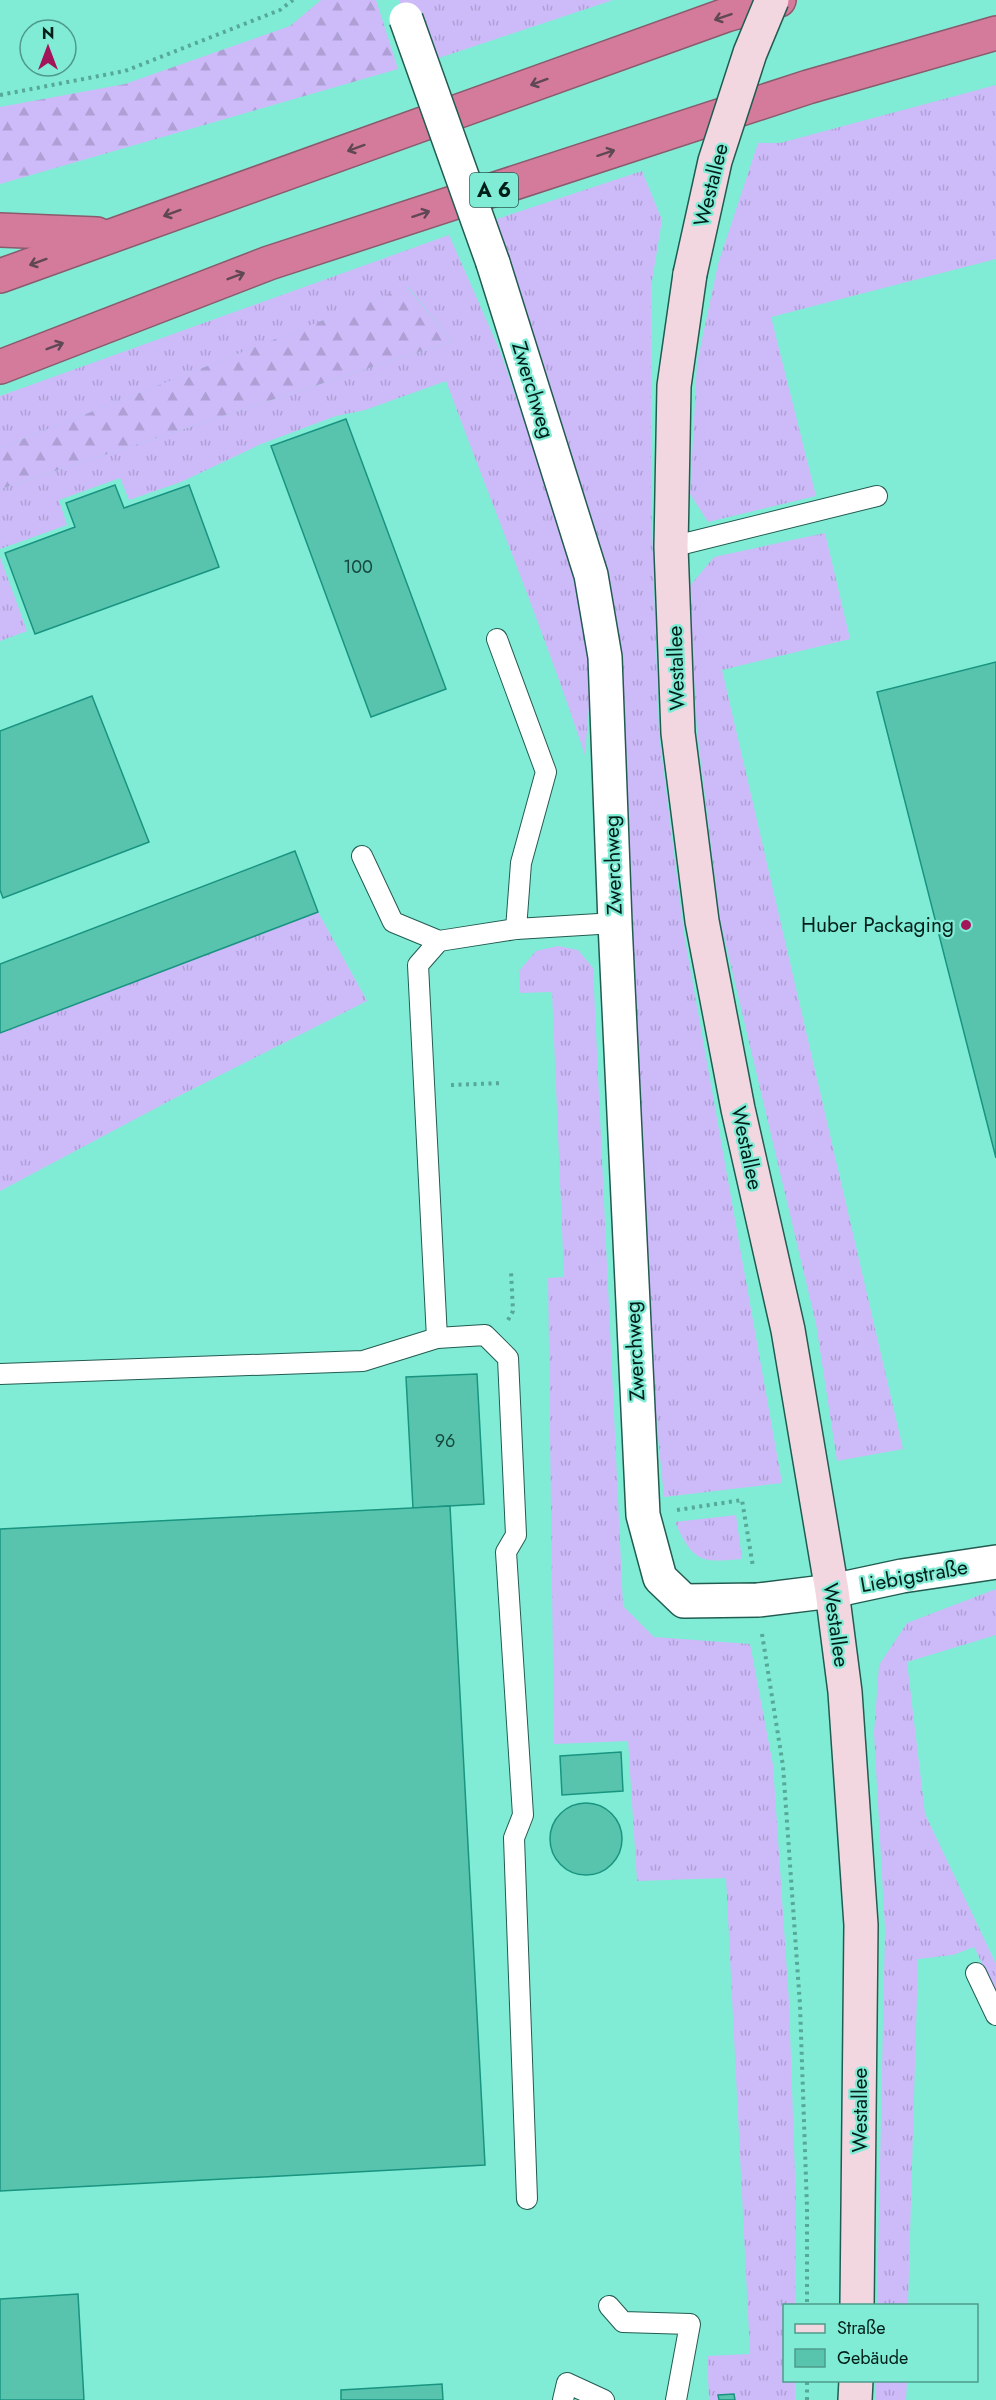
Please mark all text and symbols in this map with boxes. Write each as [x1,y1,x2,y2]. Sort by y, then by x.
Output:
one-way arrow [714,12,733,23]
north arrow [18,18,78,78]
text: N [42,22,54,45]
one-way arrow [530,78,549,89]
street label: Westallee [686,140,736,230]
one-way arrow [347,143,365,154]
one-way arrow [597,147,616,158]
road number: A 6 [470,173,518,207]
one-way arrow [411,207,430,218]
one-way arrow [163,209,182,220]
one-way arrow [29,258,48,269]
one-way arrow [227,270,245,281]
street label: Zwerchweg [504,338,562,442]
one-way arrow [45,340,63,351]
house number: 100 [343,554,373,580]
street label: Westallee [660,625,692,711]
street label: Zwerchweg [596,815,630,915]
place label: Huber Packaging [801,910,954,940]
marker: Huber Packaging [959,918,973,932]
street label: Westallee [724,1103,771,1193]
street label: Zwerchweg [617,1300,653,1402]
house number: 96 [435,1428,455,1454]
street label: Liebigstraße [858,1552,970,1600]
street label: Westallee [815,1581,857,1669]
street label: Westallee [845,2067,875,2152]
legend [783,2304,978,2382]
text: Straße [837,2315,885,2341]
text: Gebäude [837,2345,908,2371]

